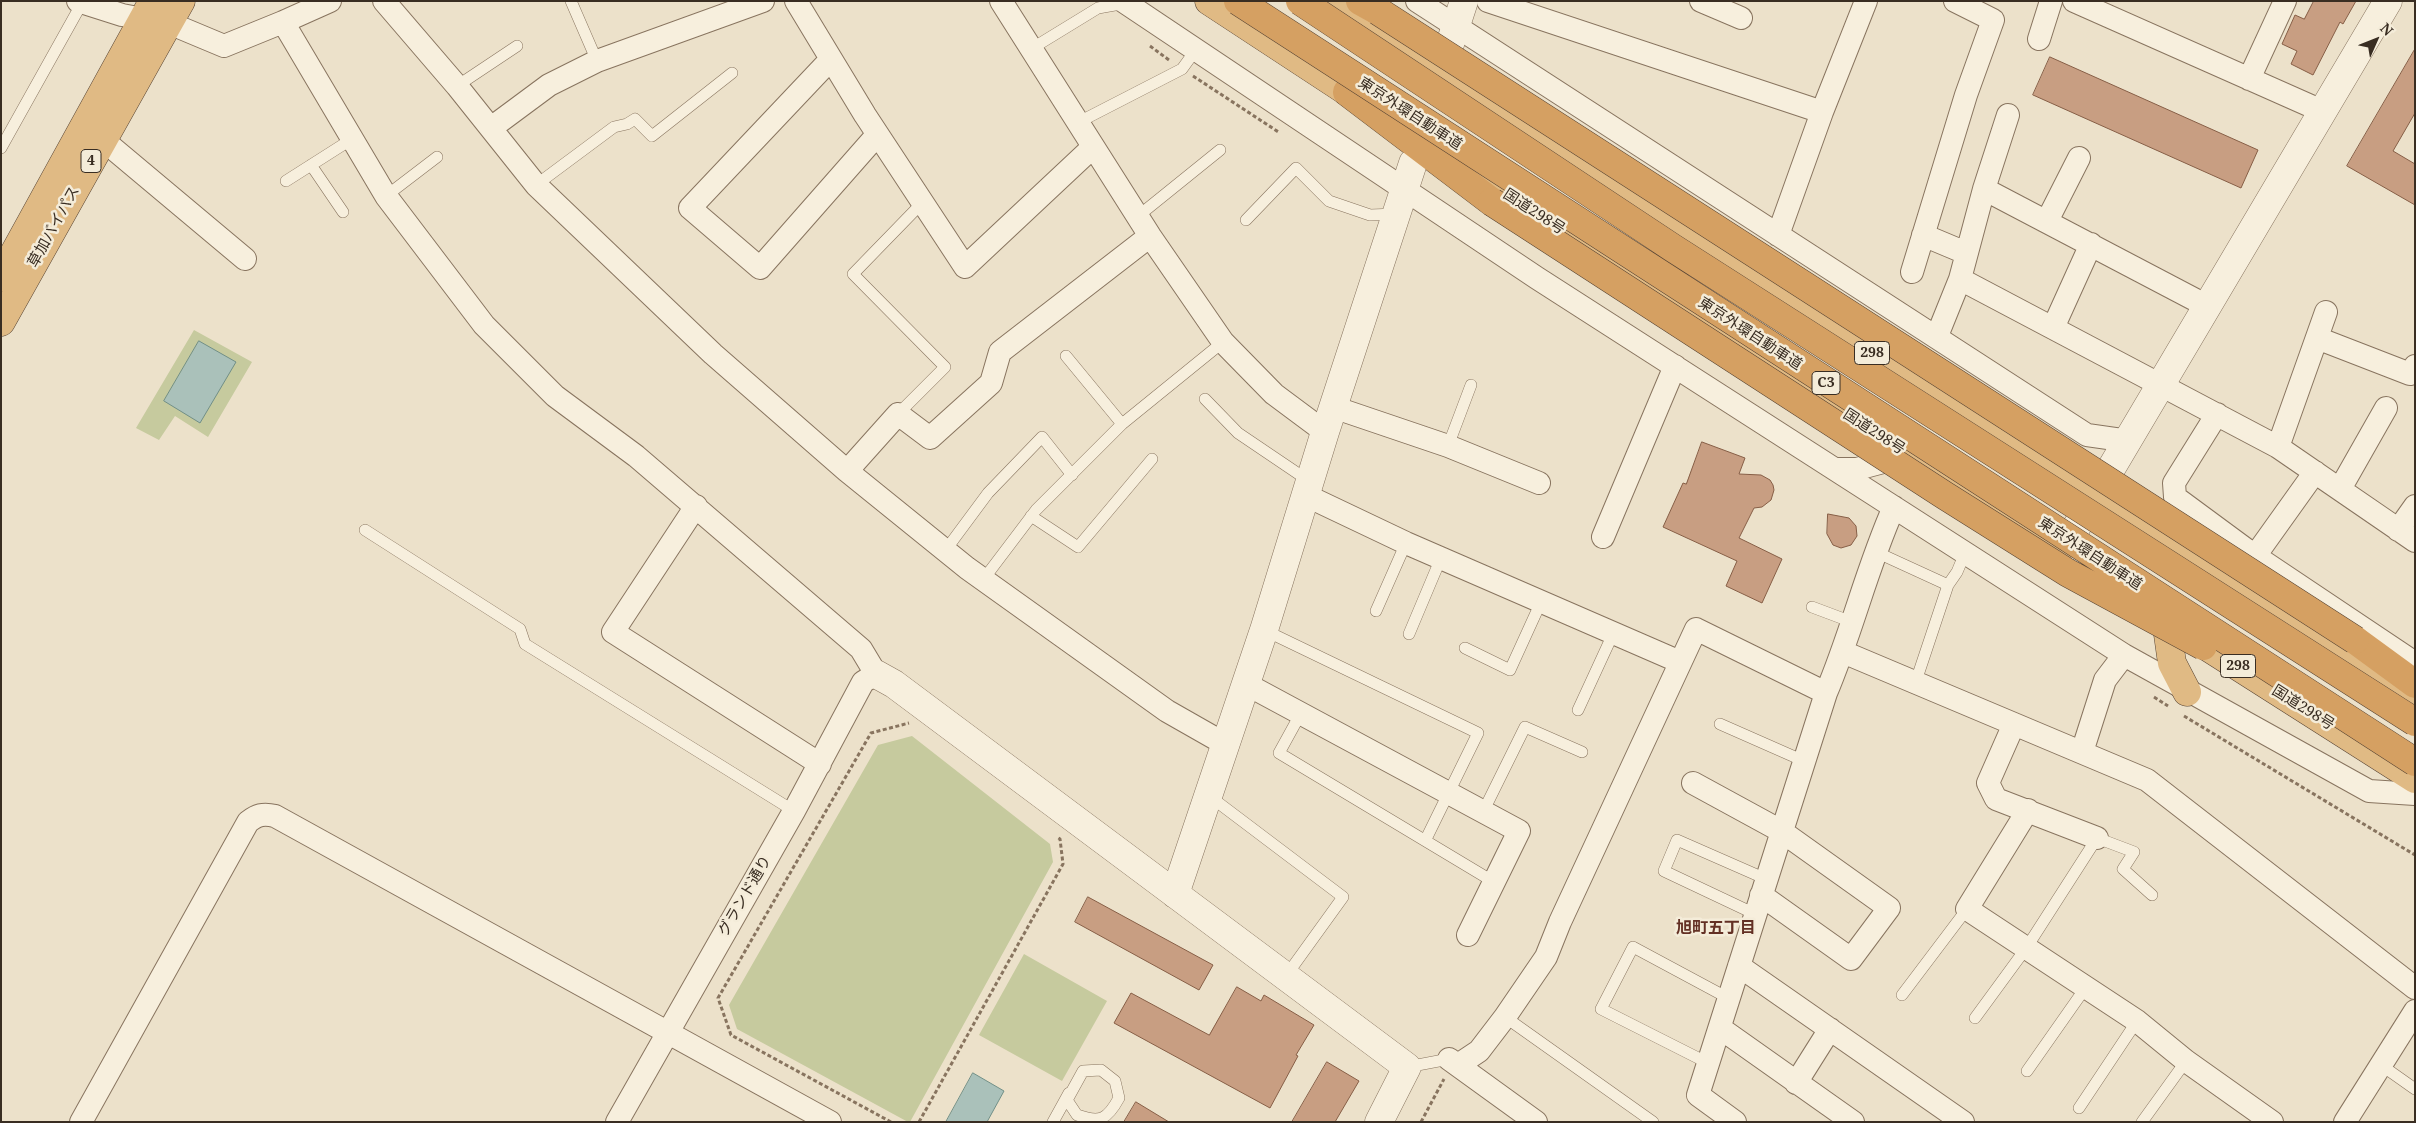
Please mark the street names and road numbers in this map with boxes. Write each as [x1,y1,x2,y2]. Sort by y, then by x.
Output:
street label: 東京外環自動車道 [1355,74,1465,154]
road number: 4 [81,150,101,172]
street label: 草加バイパス [24,183,84,271]
street label: 国道298号 [1500,185,1568,239]
street label: 東京外環自動車道 [1695,294,1805,374]
road number: 298 [1854,342,1890,364]
road number: C3 [1812,372,1840,394]
street label: 国道298号 [1840,405,1908,459]
street label: 東京外環自動車道 [2035,514,2145,594]
road number: 298 [2220,654,2256,678]
street label: 国道298号 [2268,682,2338,734]
street label: グランド通り [715,853,775,939]

